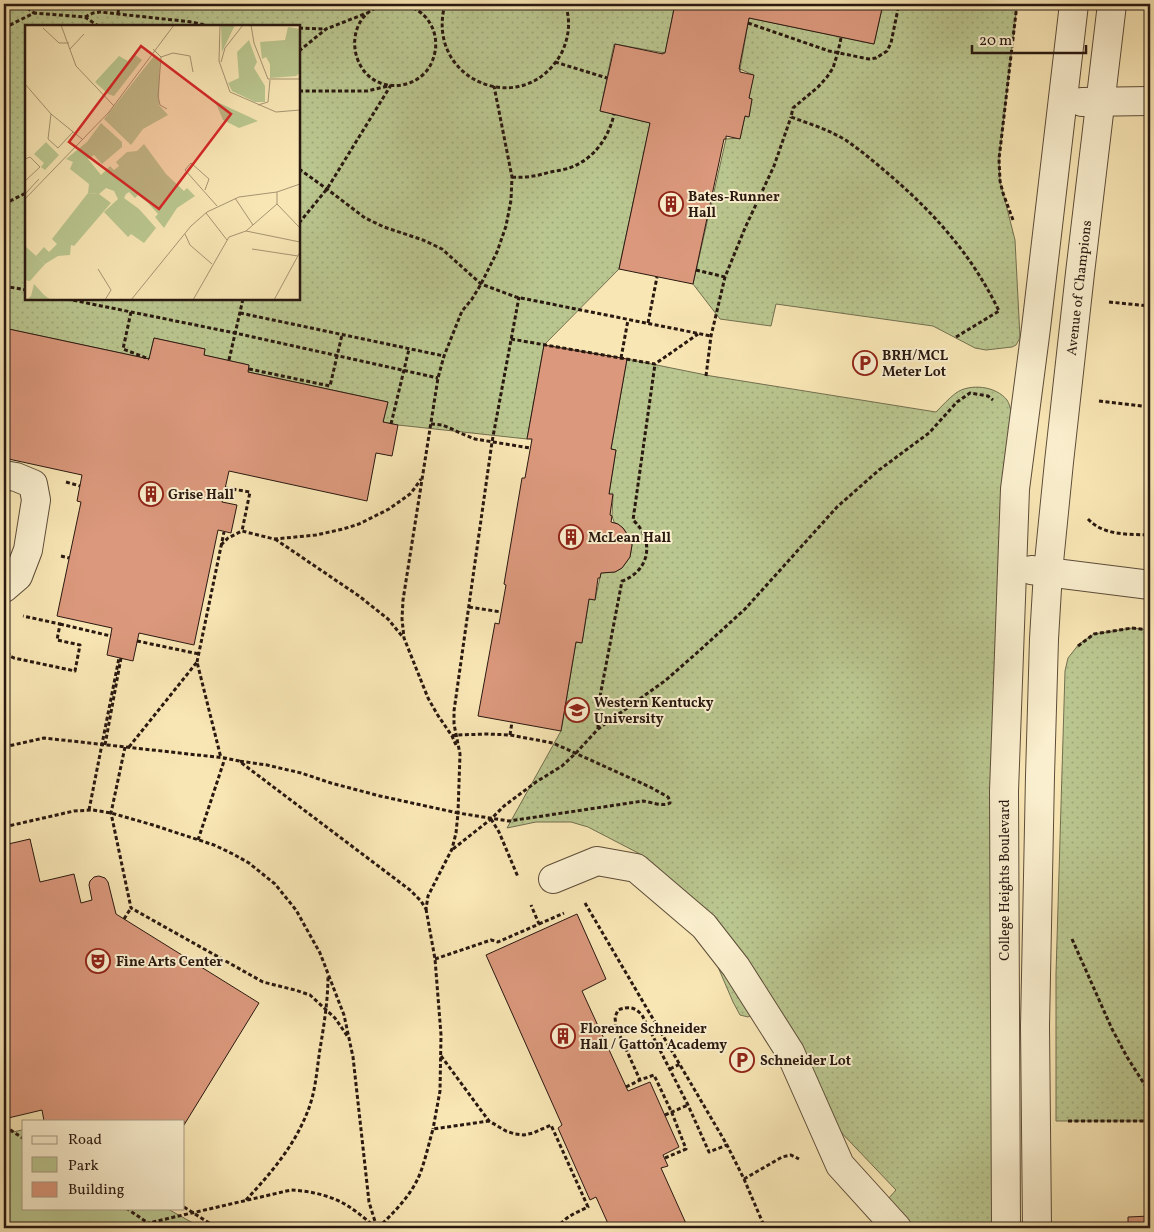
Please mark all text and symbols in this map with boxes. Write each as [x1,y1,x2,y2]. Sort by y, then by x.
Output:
scale bar [972,22,1085,54]
inset map [25,25,300,300]
text: 20 m [979,31,1012,52]
place label: Bates-Runner Hall [688,188,780,223]
building icon: Bates-Runner Hall [658,191,684,217]
street label: Avenue of Champions [1063,219,1097,357]
place label: BRH/MCL Meter Lot [882,347,949,382]
parking icon: BRH/MCL Meter Lot [852,350,878,376]
building icon: Grise Hall [138,481,164,507]
place label: Grise Hall [168,486,234,505]
building icon: McLean Hall [558,524,584,550]
place label: McLean Hall [588,529,671,548]
place label: Western Kentucky University [594,694,714,729]
school or university icon: Western Kentucky University [564,697,590,723]
street label: College Heights Boulevard [996,799,1015,961]
theatre icon: Fine Arts Center [85,948,111,974]
place label: Fine Arts Center [116,953,223,972]
place label: Florence Schneider Hall / Gatton Academy [580,1020,727,1055]
building icon: Florence Schneider Hall / Gatton Academy [550,1023,576,1049]
parking icon: Schneider Lot [729,1047,755,1073]
place label: Schneider Lot [760,1052,851,1071]
legend [22,1120,185,1210]
text: Road [68,1130,102,1151]
text: Park [68,1156,99,1177]
text: Building [68,1180,125,1201]

